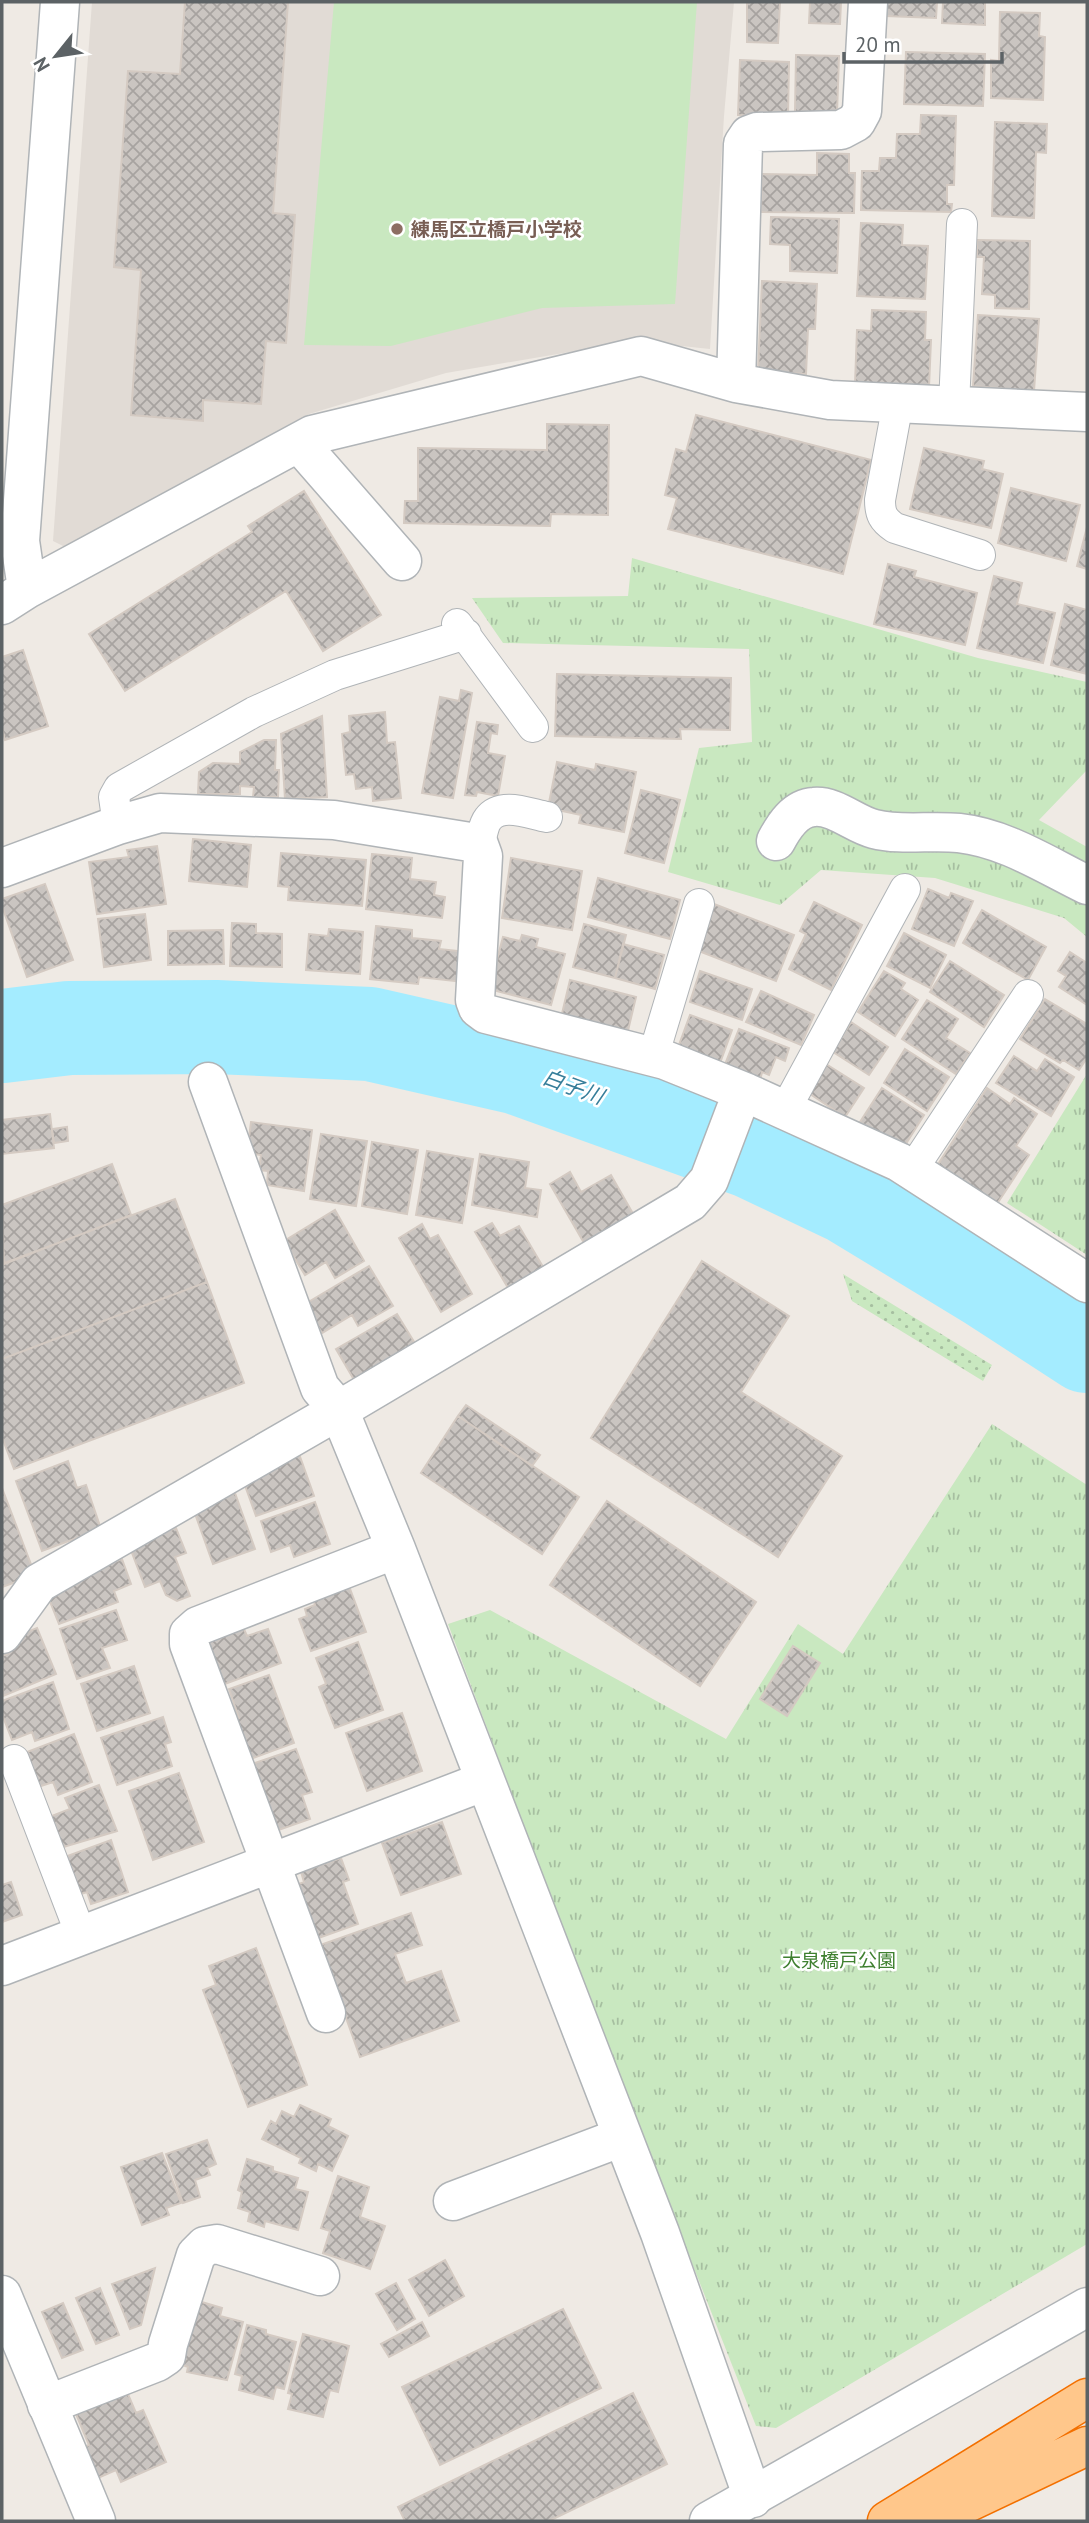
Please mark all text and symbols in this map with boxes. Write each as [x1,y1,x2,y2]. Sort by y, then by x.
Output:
north arrow [21,21,91,91]
scale bar [844,21,1002,65]
text: 20 m [855,31,901,58]
text: N [28,53,55,76]
place label: 練馬区立橋戸小学校 [411,217,582,241]
marker: 練馬区立橋戸小学校 [389,221,405,237]
water label: 白子川 [539,1063,609,1111]
park label: 大泉橋戸公園 [782,1948,896,1972]

